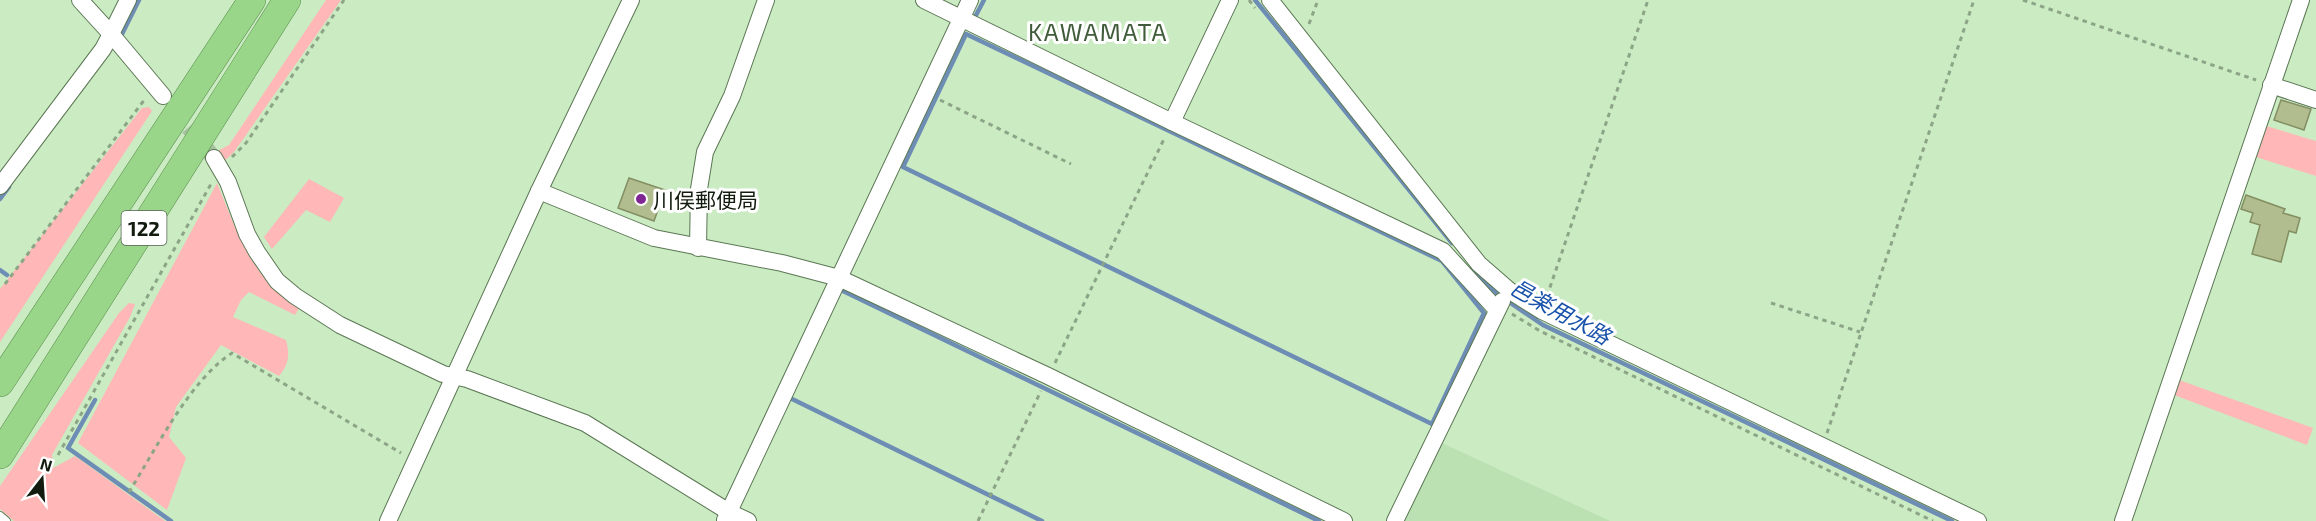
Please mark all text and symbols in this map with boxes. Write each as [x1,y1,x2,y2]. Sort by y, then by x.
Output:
district label: KAWAMATA [1028,17,1168,46]
place label: 川俣郵便局 [653,187,758,212]
marker: 川俣郵便局 [634,192,648,206]
road number: 122 [122,211,166,245]
water label: 邑楽用水路 [1507,273,1617,350]
north arrow [12,449,72,509]
text: N [38,453,55,475]

